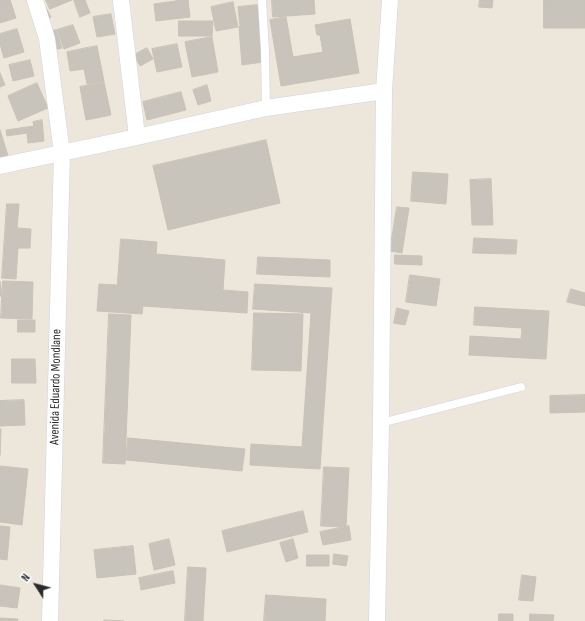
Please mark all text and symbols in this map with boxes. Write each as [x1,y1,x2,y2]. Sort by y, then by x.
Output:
street label: Avenida Eduardo Mondlane [47,329,65,445]
north arrow [16,565,56,605]
text: N [19,571,33,584]

